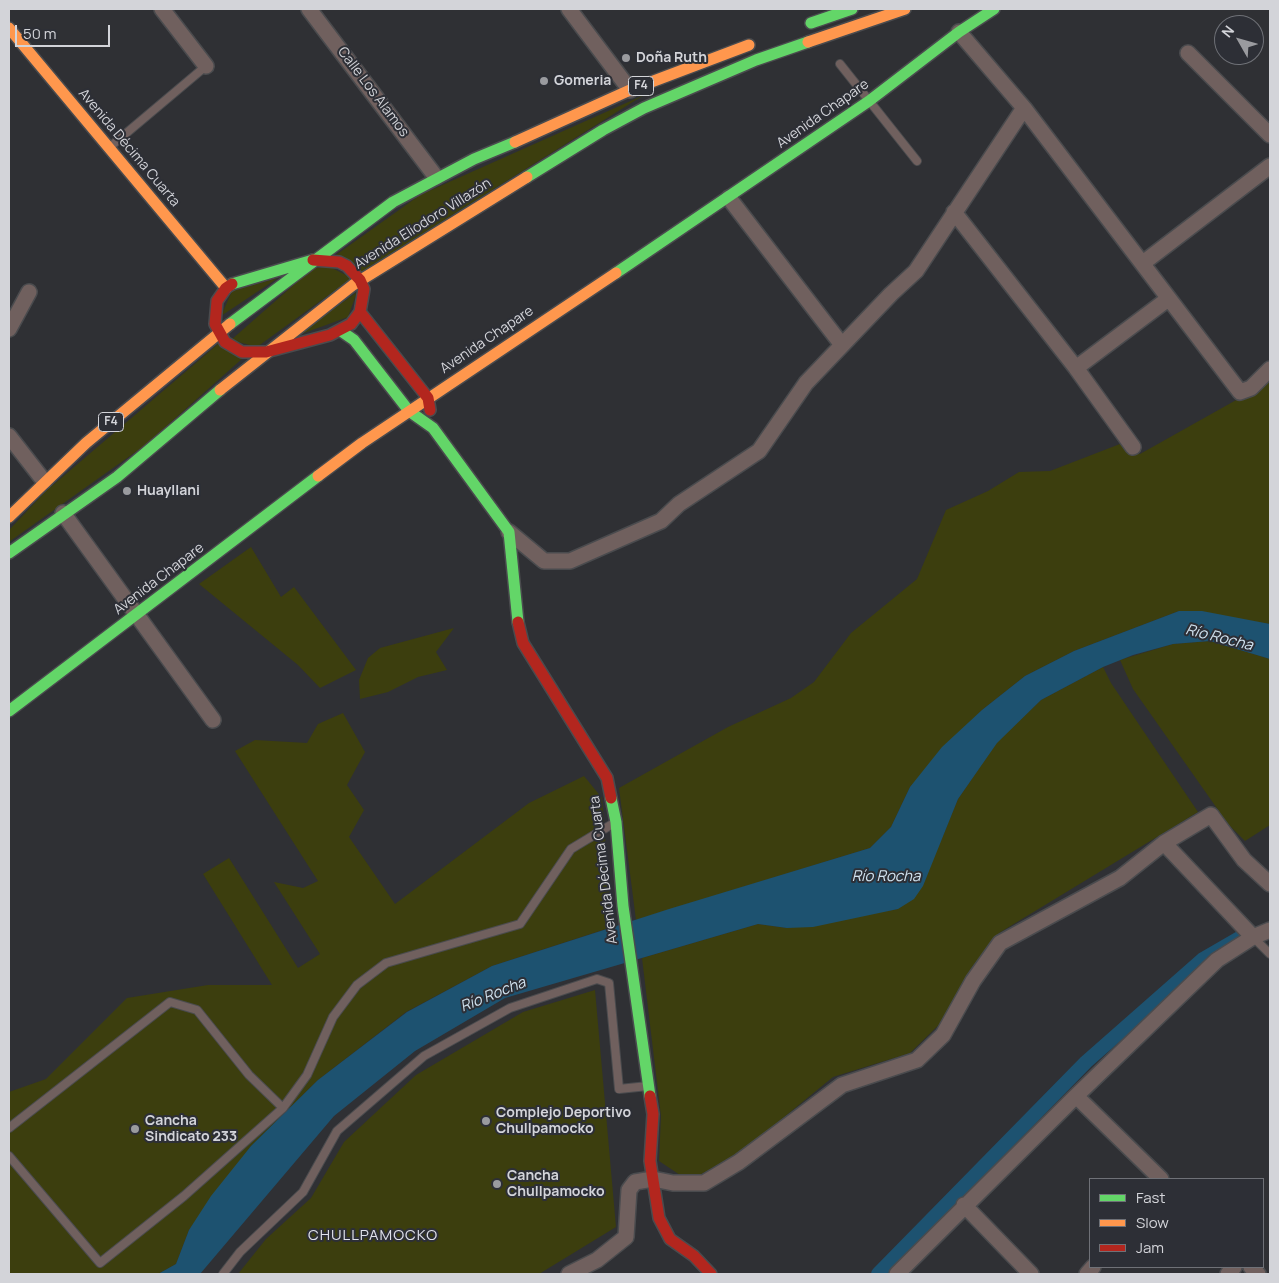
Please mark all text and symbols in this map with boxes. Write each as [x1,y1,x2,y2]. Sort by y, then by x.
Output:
scale bar [18,15,112,47]
north arrow [1214,15,1264,65]
text: N [1217,21,1238,41]
text: 50 m [23,23,57,44]
street label: Calle Los Alamos [334,44,412,140]
place label: Doña Ruth [636,50,707,66]
marker: Doña Ruth [620,52,632,64]
place label: Gomeria [554,73,611,89]
marker: Gomeria [538,75,550,87]
road number: F4 [628,76,654,95]
street label: Avenida Chapare [774,76,872,152]
street label: Avenida Décima Cuarta [75,86,183,210]
street label: Avenida Eliodoro Villazón [351,175,495,273]
street label: Avenida Chapare [437,303,537,377]
road number: F4 [98,412,124,432]
place label: Huayllani [137,483,200,499]
marker: Huayllani [121,485,133,497]
street label: Avenida Chapare [110,540,208,618]
water label: Río Rocha [1183,621,1255,655]
street label: Avenida Décima Cuarta [587,795,621,945]
water label: Río Rocha [852,868,920,886]
water label: Río Rocha [458,974,528,1016]
place label: Complejo Deportivo Chullpamocko [496,1105,631,1138]
place label: Cancha Sindicato 233 [145,1113,237,1146]
marker: Complejo Deportivo Chullpamocko [480,1115,492,1127]
marker: Cancha Sindicato 233 [129,1123,141,1135]
place label: Cancha Chullpamocko [507,1168,605,1200]
marker: Cancha Chullpamocko [491,1178,503,1190]
legend [1089,1178,1264,1268]
text: Fast [1136,1187,1165,1208]
text: Slow [1136,1212,1169,1233]
district label: CHULLPAMOCKO [306,1227,440,1245]
text: Jam [1136,1237,1164,1258]

